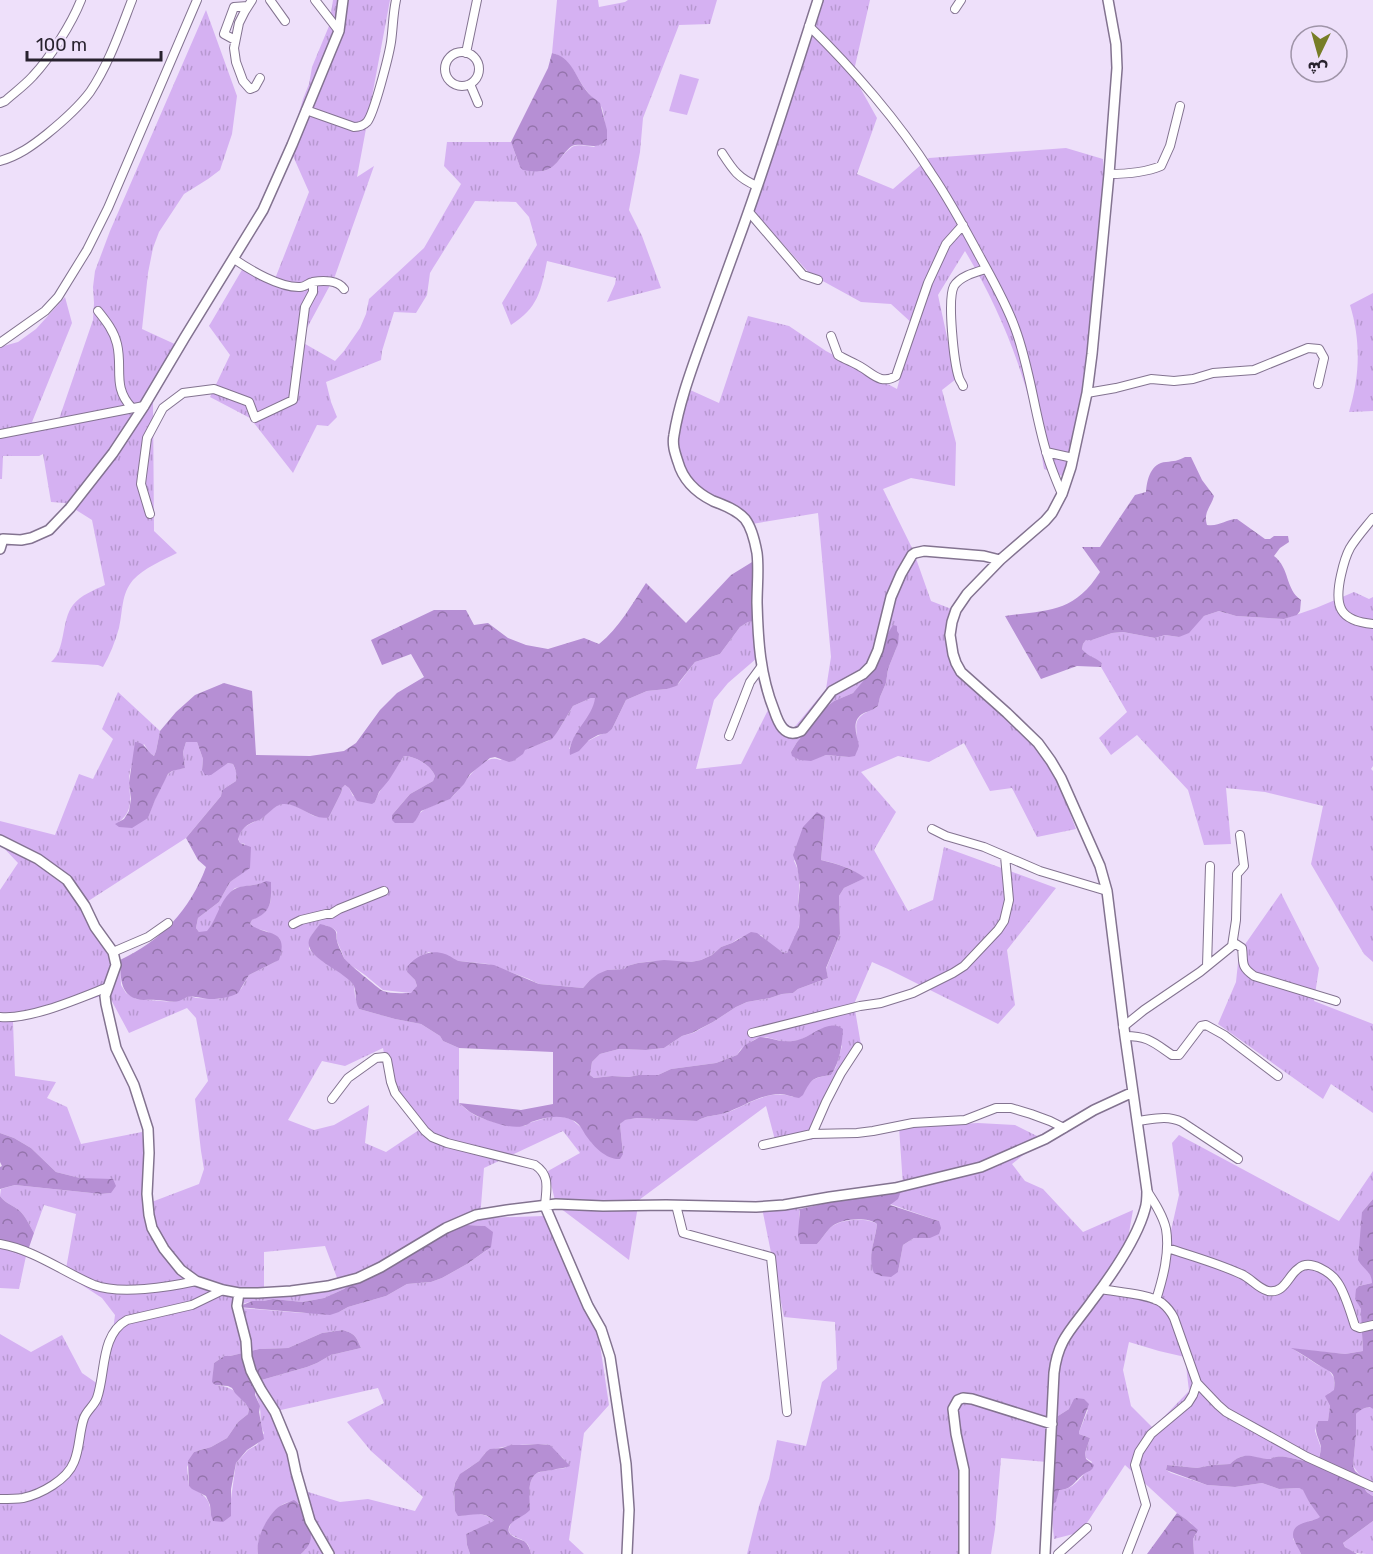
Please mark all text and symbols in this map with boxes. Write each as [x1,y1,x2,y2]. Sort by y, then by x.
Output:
scale bar [27,24,160,62]
north arrow [1289,24,1349,84]
text: 100 m [36,34,87,56]
text: ش [1307,58,1329,79]

